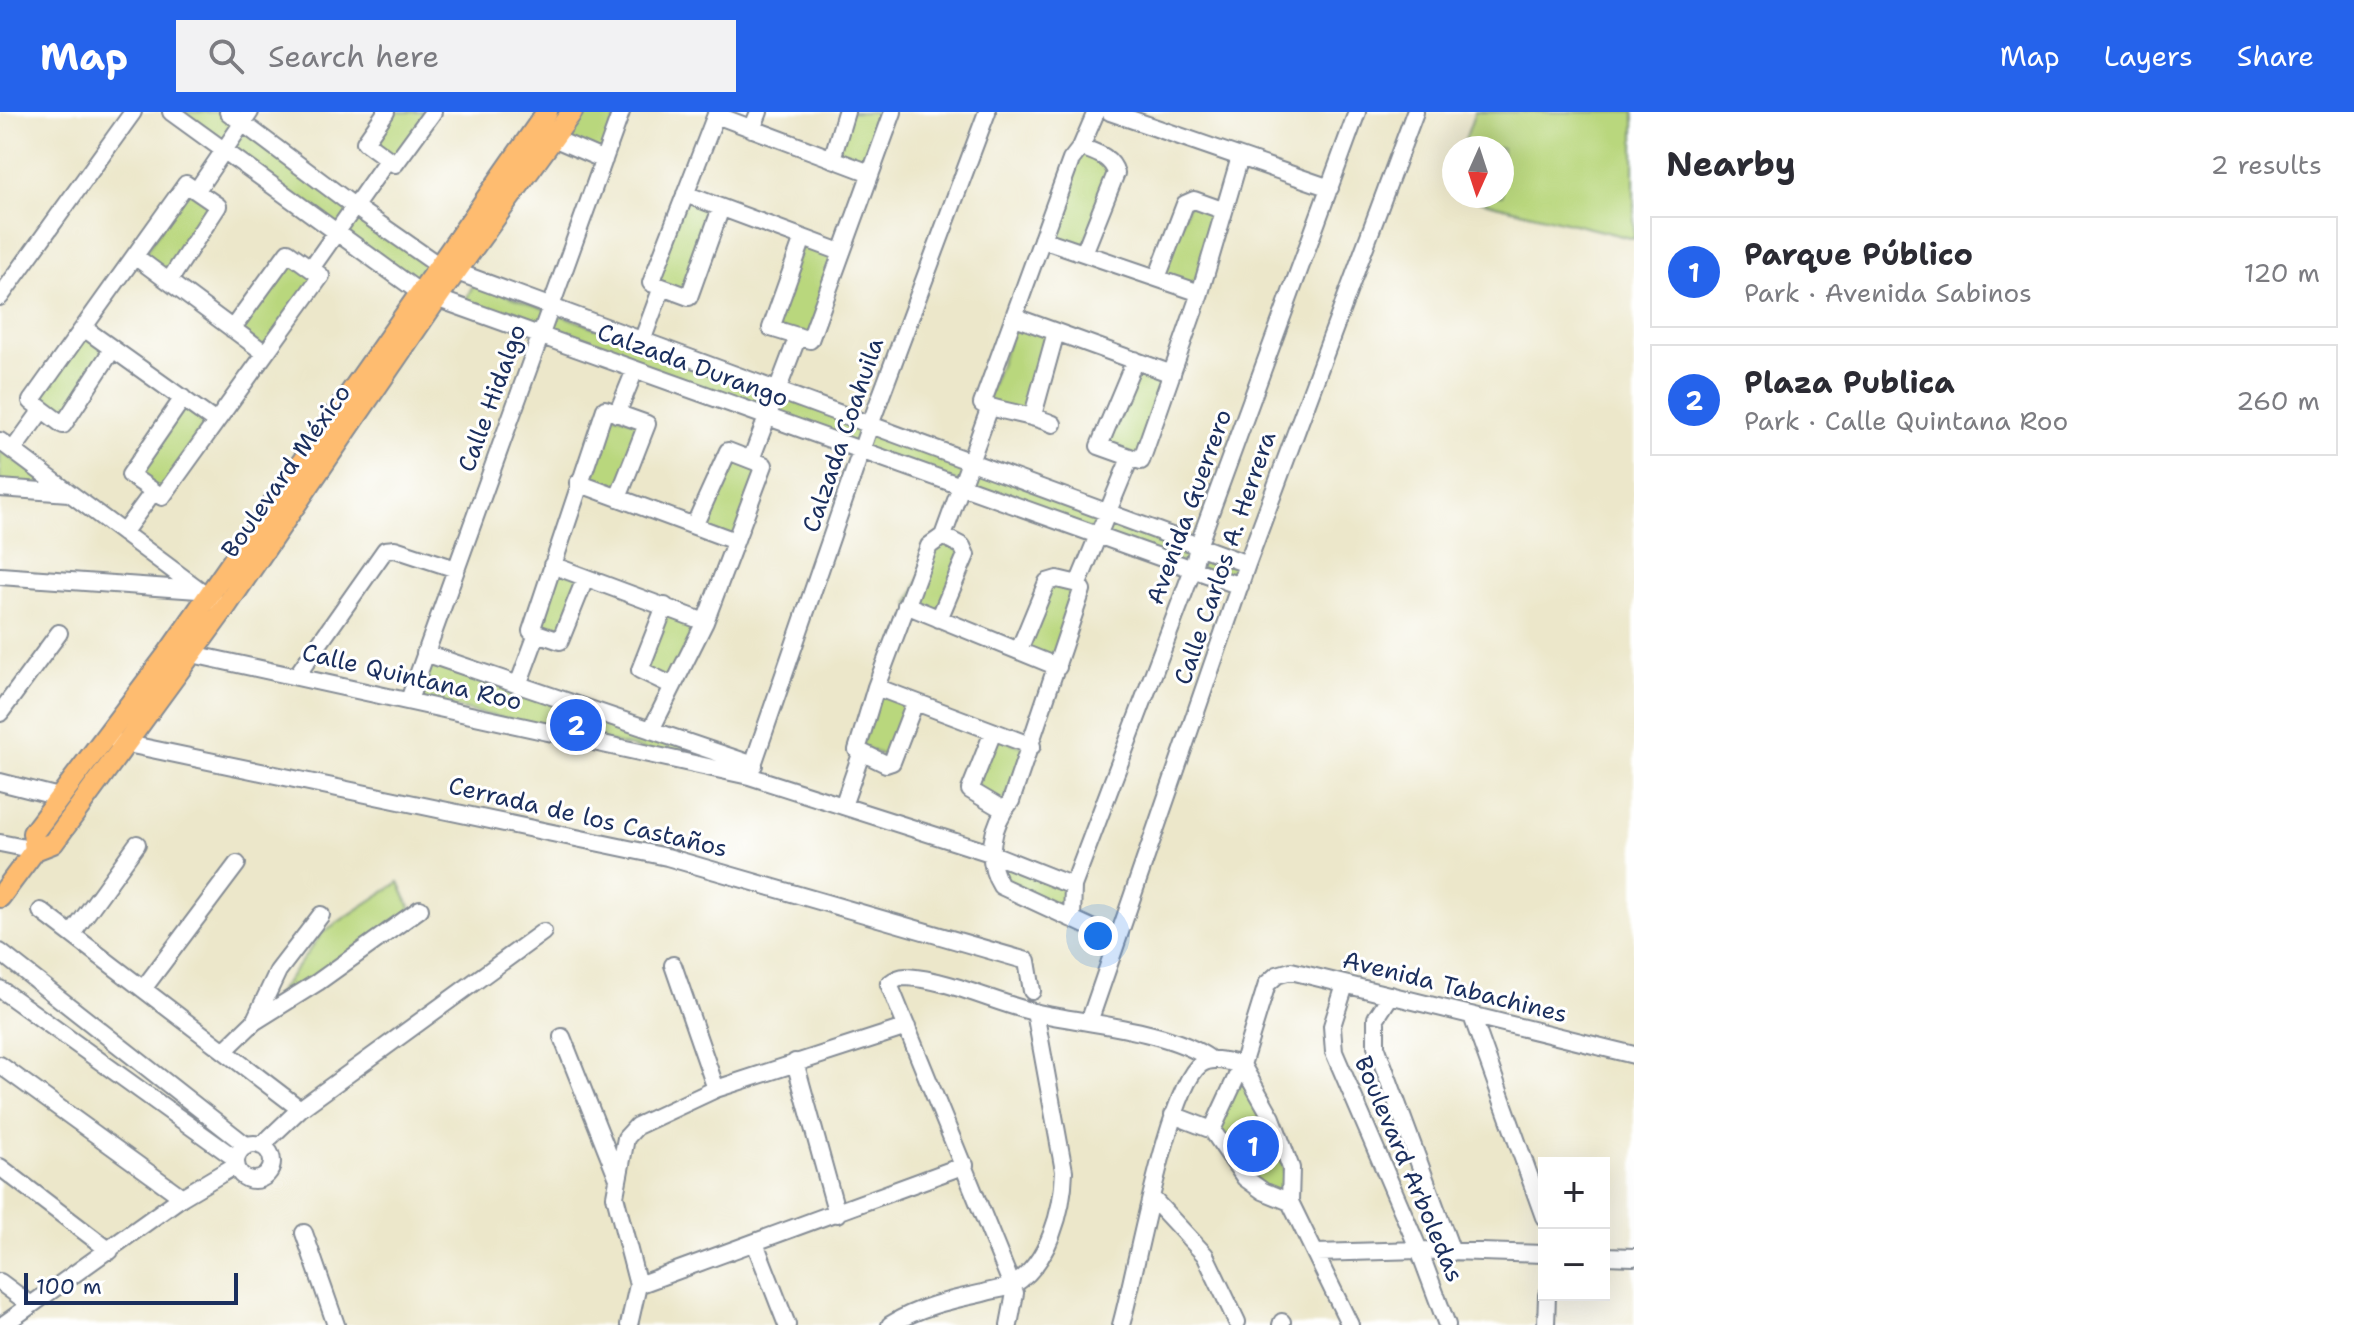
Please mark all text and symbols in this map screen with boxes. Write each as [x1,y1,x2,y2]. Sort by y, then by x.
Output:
search box [176,20,736,92]
text: Map [40,31,128,82]
icon: search [204,34,248,78]
text: Search here [268,36,439,77]
text: Map [2000,37,2060,75]
text: Layers [2104,37,2193,75]
text: Share [2237,37,2314,75]
north arrow [1442,136,1514,208]
text: Nearby [1666,141,1796,187]
text: 2 results [2210,147,2322,182]
text: Parque Público [1744,234,1973,275]
text: 1 [1688,255,1700,290]
text: 120 m [2244,255,2320,290]
text: Park · Avenida Sabinos [1744,275,2032,310]
street label: Calzada Durango [593,316,793,414]
street label: Calle Hidalgo [450,320,534,476]
street label: Calzada Coahuila [795,333,891,537]
text: Plaza Publica [1744,362,1955,403]
street label: Boulevard México [214,378,358,564]
text: 2 [1685,383,1703,418]
text: 260 m [2236,383,2320,418]
text: Park · Calle Quintana Roo [1744,403,2068,438]
street label: Avenida Guerrero [1139,405,1239,609]
street label: Calle Carlos A. Herrera [1167,427,1283,689]
street label: Calle Quintana Roo [299,636,525,718]
pin: 2 [550,695,602,755]
street label: Cerrada de los Castaños [446,769,730,865]
your location [1078,916,1118,956]
street label: Avenida Tabachines [1339,944,1571,1030]
street label: Boulevard Arboledas [1347,1051,1471,1287]
pin: 1 [1227,1116,1279,1176]
map controls [1538,1157,1610,1301]
button: + [1538,1157,1610,1229]
button: − [1538,1229,1610,1301]
scale bar [24,1269,238,1305]
text: 100 m [36,1272,102,1301]

